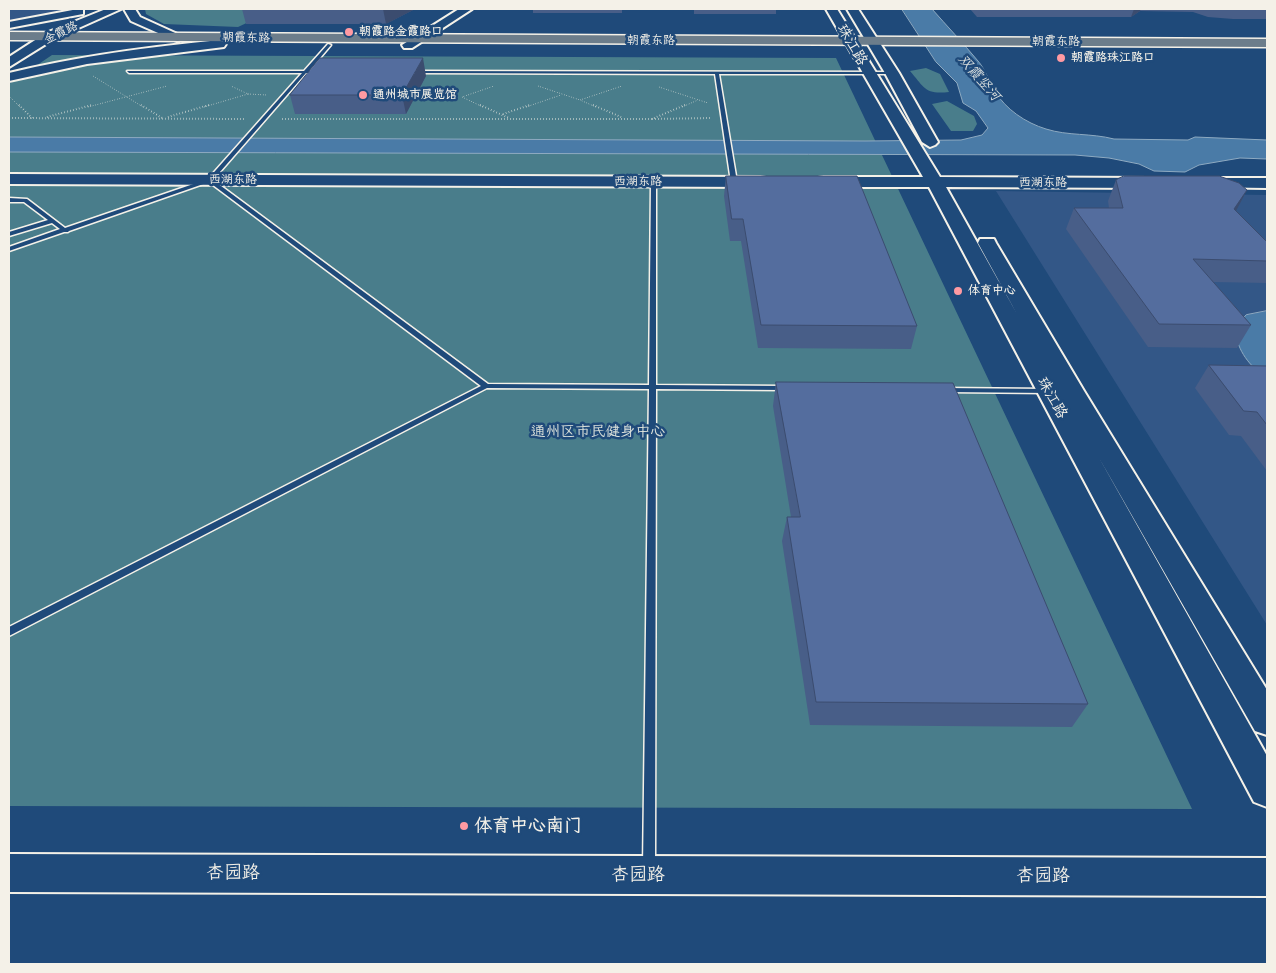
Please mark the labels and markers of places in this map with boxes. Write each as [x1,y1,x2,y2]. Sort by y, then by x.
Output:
place label: 朝霞路金霞路口 [359,25,443,39]
marker: 朝霞路金霞路口 [343,26,355,38]
place label: 朝霞路珠江路口 [1071,51,1155,65]
marker: 朝霞路珠江路口 [1055,52,1067,64]
place label: 通州城市展览馆 [373,88,457,102]
marker: 通州城市展览馆 [357,89,369,101]
place label: 体育中心 [968,284,1016,298]
marker: 体育中心 [952,285,964,297]
place label: 体育中心南门 [474,815,582,837]
marker: 体育中心南门 [458,820,470,832]

